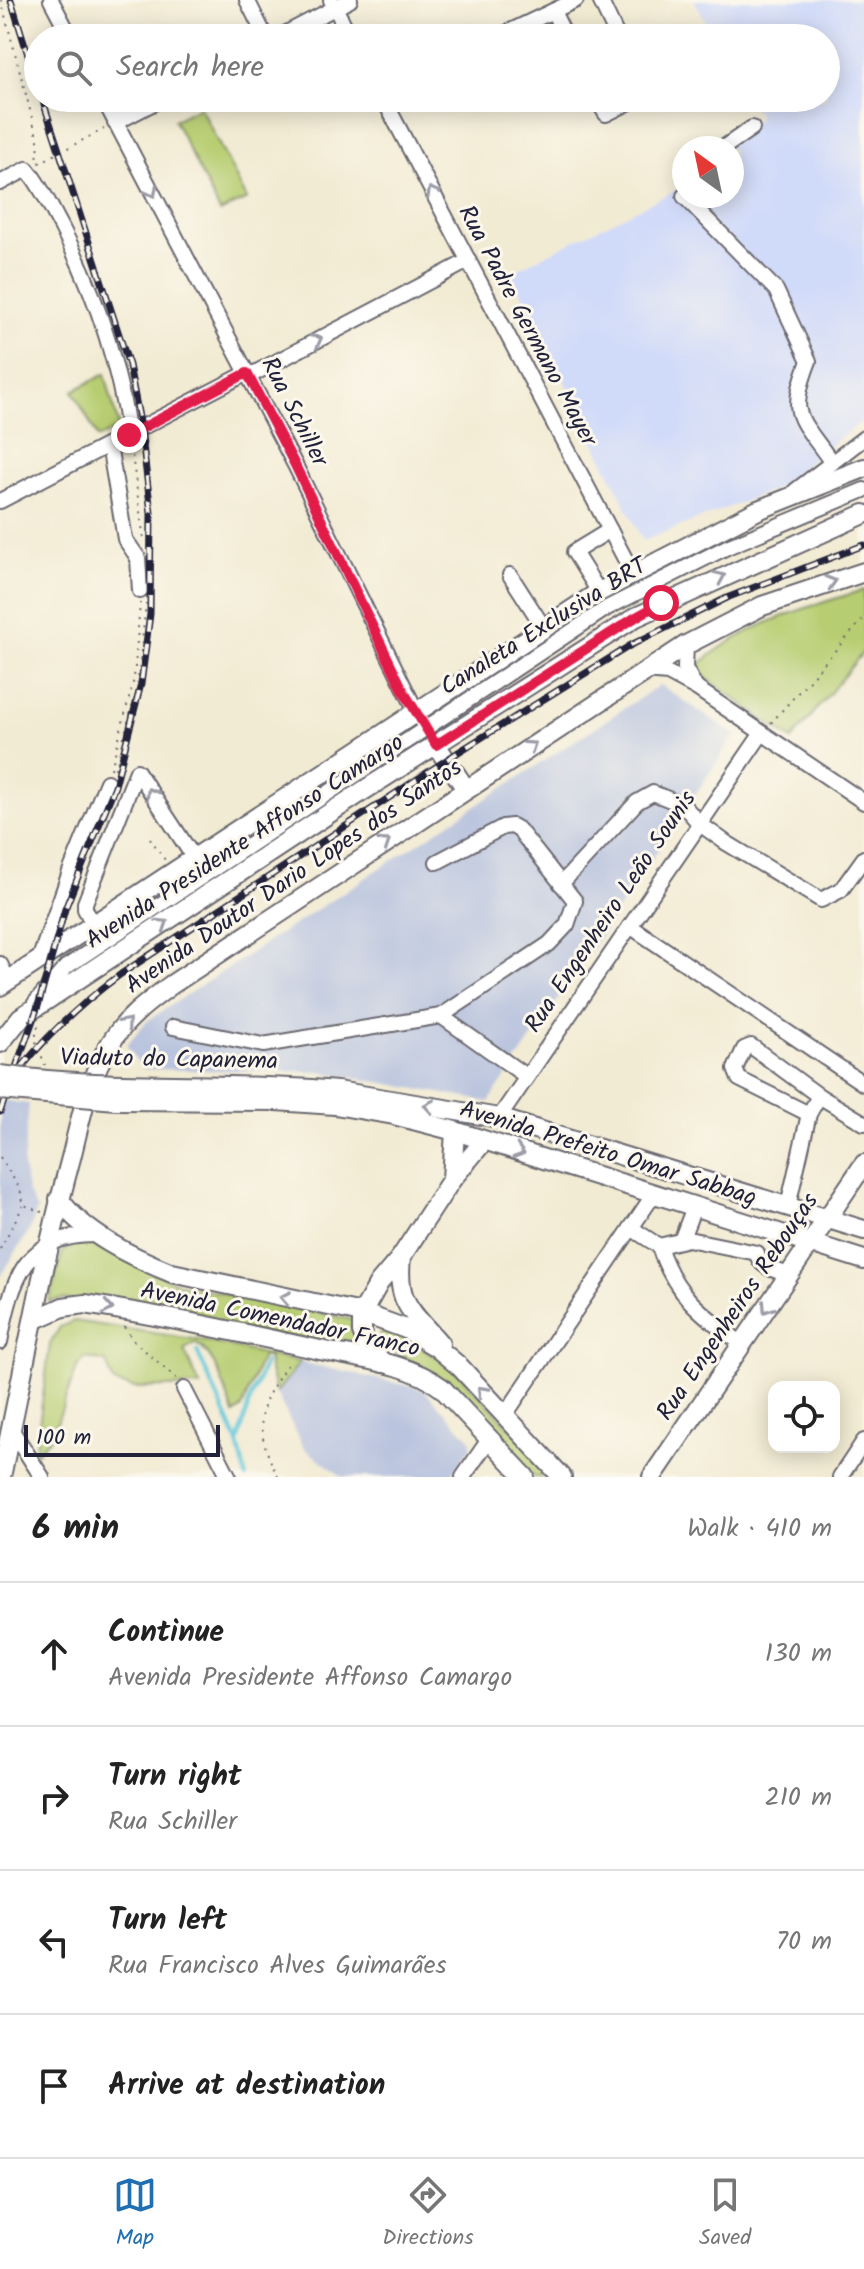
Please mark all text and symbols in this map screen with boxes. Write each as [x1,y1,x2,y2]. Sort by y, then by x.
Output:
search box [24,24,840,112]
text: Search here [116,44,264,92]
icon: search [52,46,96,90]
north arrow [672,136,744,208]
one-way arrow [142,183,157,198]
one-way arrow [426,185,441,200]
street label: Rua Padre Germano Mayer [447,198,608,455]
one-way arrow [309,335,324,350]
street label: Rua Schiller [250,350,339,476]
route end [111,417,147,453]
street label: Canaleta Exclusiva BRT [433,546,657,707]
one-way arrow [712,571,726,587]
one-way arrow [824,575,838,591]
route start [643,585,679,621]
street label: Avenida Presidente Affonso Camargo [78,724,412,960]
one-way arrow [522,741,536,756]
street label: Avenida Doutor Dario Lopes dos Santos [118,749,470,1005]
street label: Rua Engenheiro Leão Sounis [515,783,707,1041]
one-way arrow [146,787,161,801]
one-way arrow [377,838,391,853]
one-way arrow [154,919,168,934]
one-way arrow [116,1018,131,1033]
street label: Viaduto do Capanema [60,1039,278,1081]
street label: Avenida Prefeito Omar Sabbag [455,1090,761,1218]
one-way arrow [422,1099,436,1116]
one-way arrow [511,1142,525,1158]
street label: Rua Engenheiros Rebouças [647,1185,829,1429]
street label: Avenida Comendador Franco [137,1271,423,1369]
one-way arrow [279,1290,292,1307]
one-way arrow [101,1299,115,1316]
one-way arrow [762,1299,777,1313]
map controls [768,1381,840,1453]
button: locate [768,1381,840,1453]
one-way arrow [477,1386,492,1400]
scale bar [24,1421,220,1457]
text: 100 m [36,1421,91,1456]
text: 6 min [32,1502,119,1556]
text: Walk · 410 m [687,1508,832,1550]
text: Continue [108,1609,224,1657]
icon: ahead [32,1632,76,1676]
text: 130 m [765,1633,832,1675]
text: Avenida Presidente Affonso Camargo [108,1657,512,1699]
text: Turn right [108,1753,241,1801]
icon: right [32,1776,76,1820]
text: 210 m [765,1777,832,1819]
text: Rua Schiller [108,1801,237,1843]
text: Turn left [108,1897,227,1945]
icon: left [32,1920,76,1964]
text: 70 m [776,1921,832,1963]
text: Rua Francisco Alves Guimarães [108,1945,447,1987]
text: Arrive at destination [108,2062,385,2110]
icon: arrive [32,2064,76,2108]
tab: Map [113,2173,157,2256]
tab: Directions [382,2173,474,2256]
tab: Saved [699,2173,751,2256]

